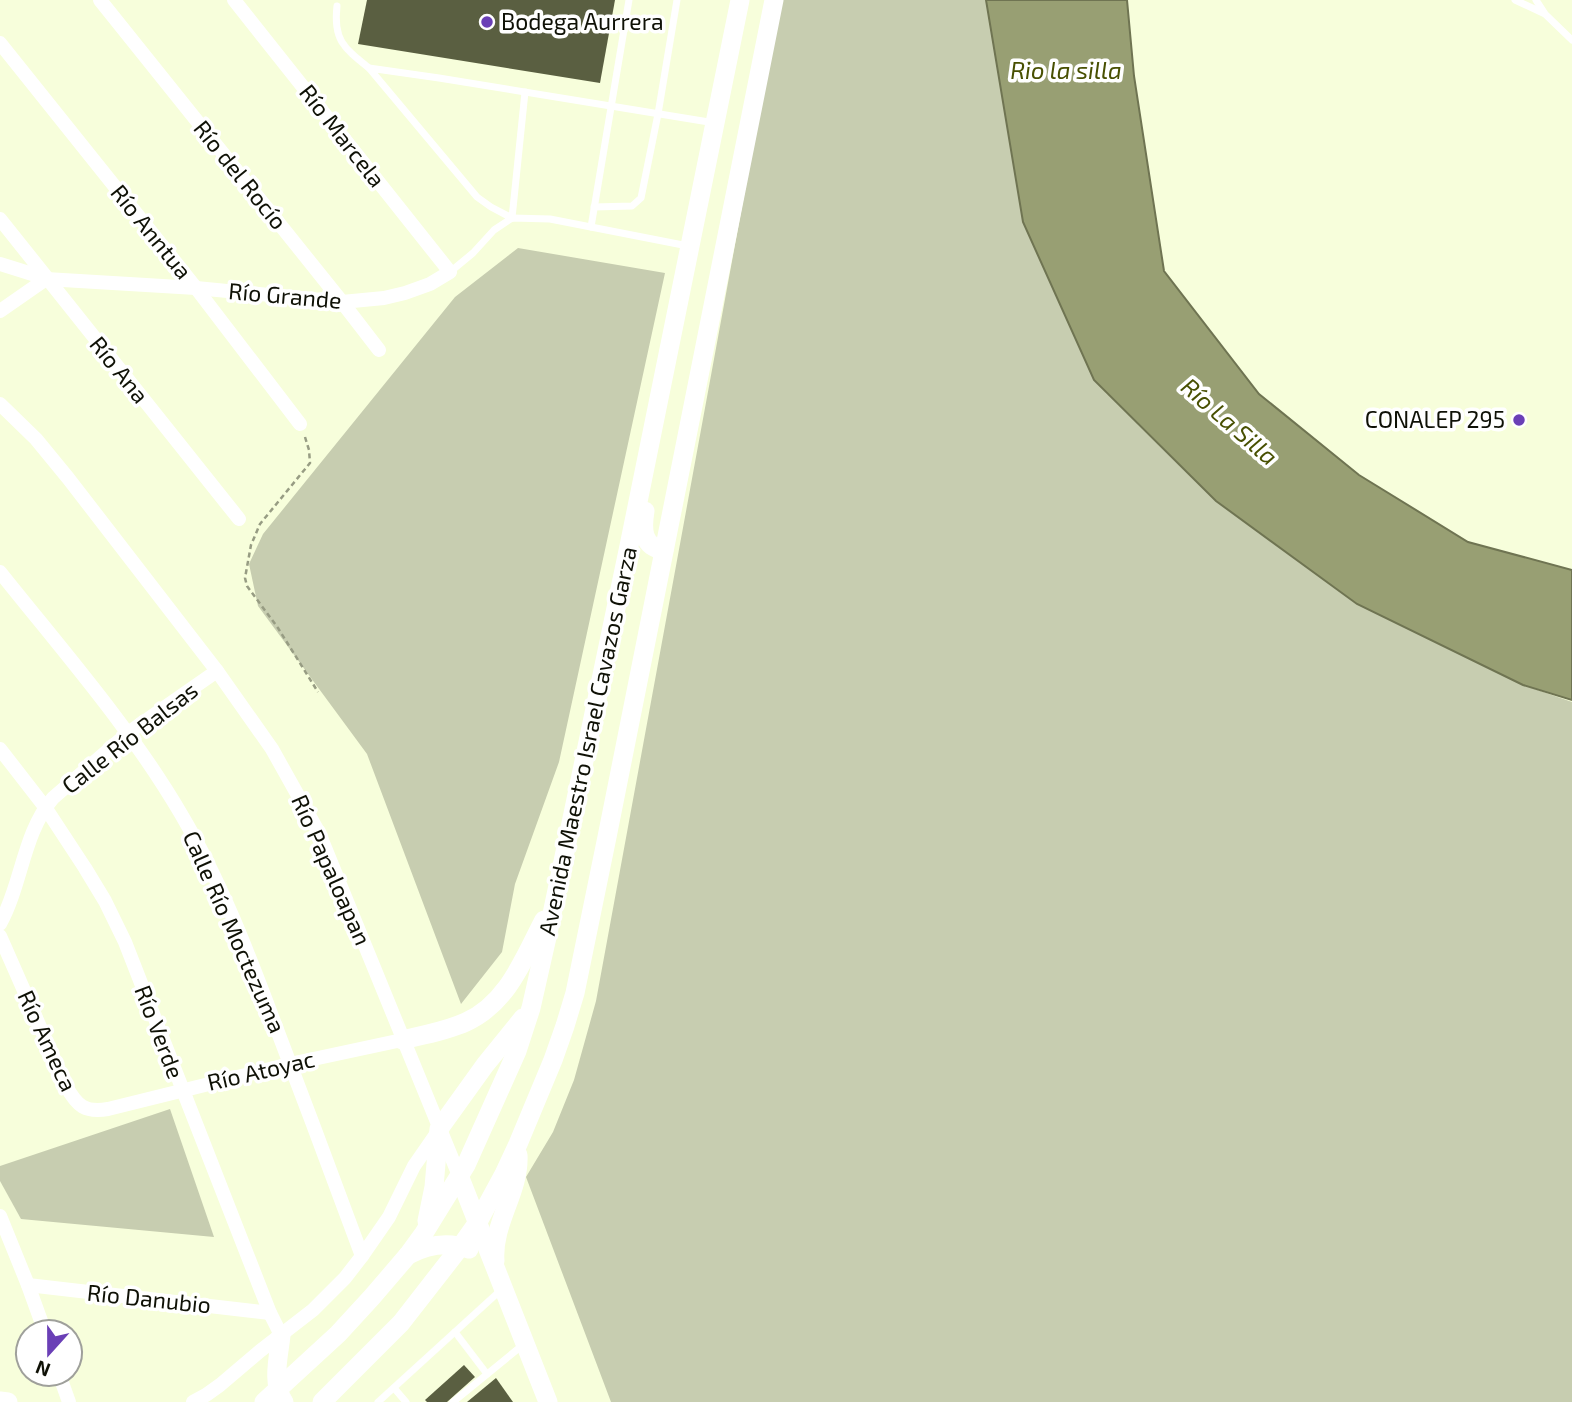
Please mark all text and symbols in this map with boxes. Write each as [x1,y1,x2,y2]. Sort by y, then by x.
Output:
place label: Bodega Aurrera [501,7,664,35]
marker: Bodega Aurrera [479,14,495,30]
water label: Rio la silla [1010,55,1122,84]
street label: Río Marcela [294,78,392,192]
street label: Río del Rocío [188,114,293,235]
street label: Río Anntua [105,179,198,284]
street label: Río Grande [227,276,343,314]
street label: Río Ana [84,330,155,408]
water label: Río La Silla [1176,371,1284,471]
place label: CONALEP 295 [1365,405,1505,433]
marker: CONALEP 295 [1511,412,1527,428]
street label: Avenida Maestro Israel Cavazos Garza [532,544,642,938]
street label: Calle Río Balsas [56,675,203,799]
street label: Río Papaloapan [286,790,378,949]
street label: Calle Río Moctezuma [178,826,292,1037]
street label: Río Verde [129,981,190,1082]
street label: Río Ameca [12,986,83,1096]
street label: Río Atoyac [204,1044,317,1096]
street label: Río Danubio [86,1278,212,1318]
north arrow [14,1318,84,1388]
text: N [32,1356,53,1383]

